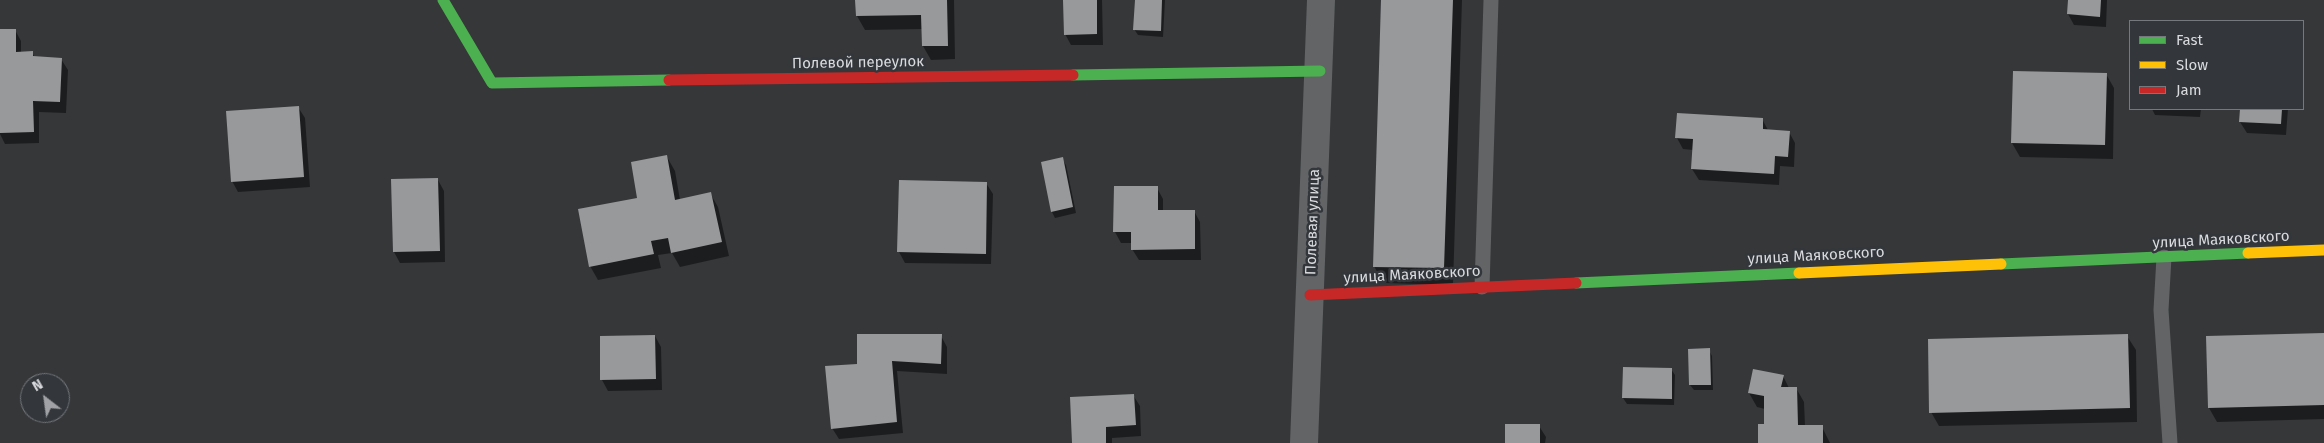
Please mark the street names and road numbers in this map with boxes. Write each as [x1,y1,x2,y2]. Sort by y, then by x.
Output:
street label: Полевой переулок [792,53,924,73]
street label: Полевая улица [1302,169,1324,275]
street label: улица Маяковского [2152,227,2290,253]
street label: улица Маяковского [1747,243,1885,269]
street label: улица Маяковского [1343,262,1481,288]

